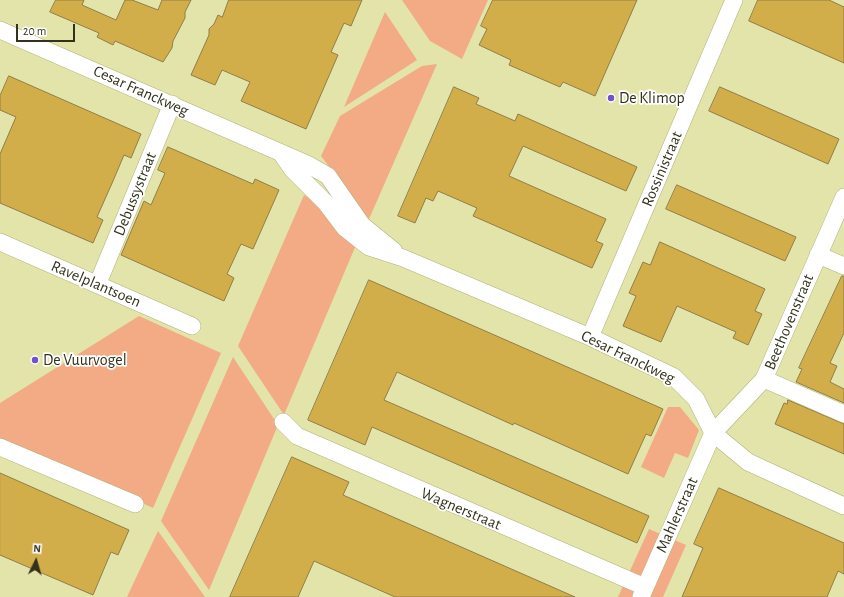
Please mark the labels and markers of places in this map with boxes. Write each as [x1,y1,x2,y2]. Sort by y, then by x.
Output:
place label: De Klimop [619,88,685,108]
marker: De Klimop [606,93,616,103]
place label: De Vuurvogel [43,350,127,370]
marker: De Vuurvogel [30,355,40,365]

